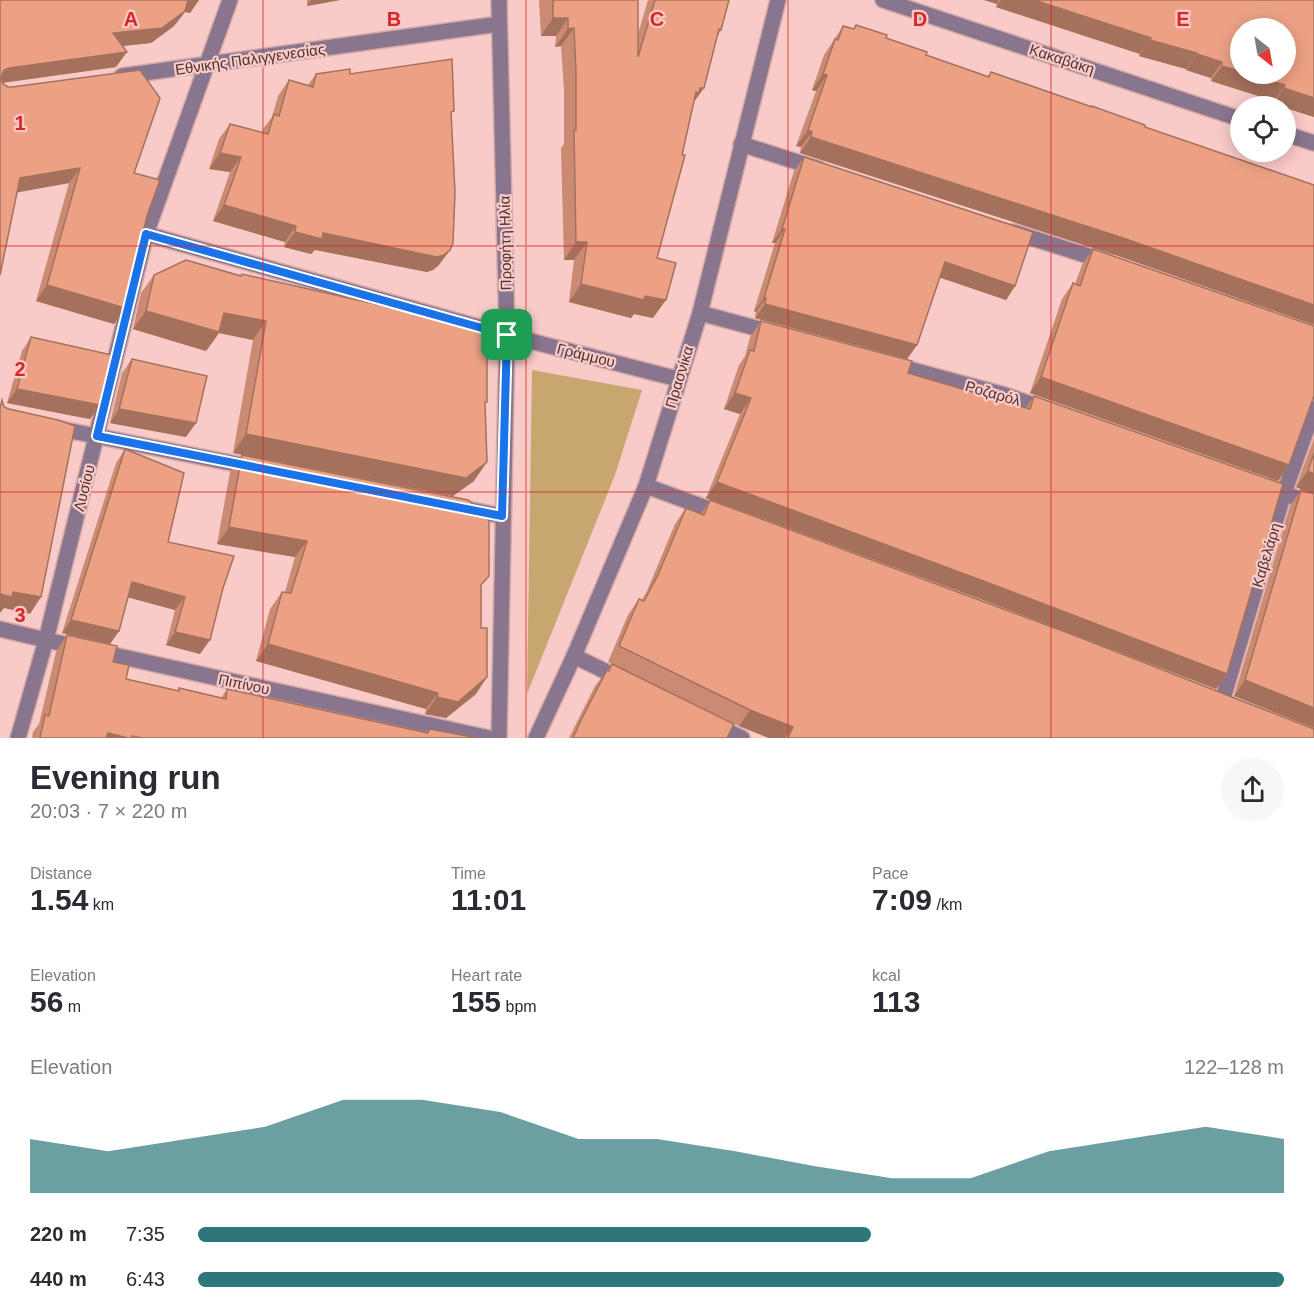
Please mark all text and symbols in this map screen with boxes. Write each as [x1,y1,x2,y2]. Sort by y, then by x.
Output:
text: A [124,8,138,30]
text: B [387,8,401,30]
text: C [650,8,664,30]
text: D [913,8,927,30]
text: E [1176,8,1190,30]
north arrow [1230,18,1296,84]
map controls [1230,18,1296,162]
street label: Εθνικής Παλιγγενεσίας [174,40,326,78]
street label: Κακαβάκη [1027,40,1097,78]
button: locate [1230,96,1296,162]
text: 1 [14,112,26,134]
street label: Προφήτη Ηλία [496,195,514,290]
pin [481,309,532,360]
icon: arrive [490,318,523,351]
street label: Γράμμου [555,340,617,370]
street label: Πρασνίκα [661,344,697,410]
text: 2 [14,358,26,380]
street label: Ροζαρόλ [963,377,1023,409]
street label: Λυσίου [70,463,98,513]
street label: Καβελάρη [1248,521,1284,589]
text: 3 [14,604,26,626]
street label: Πιπίνου [217,670,271,698]
button: share [1221,758,1284,821]
text: Evening run [30,759,221,796]
text: 20:03 · 7 × 220 m [30,800,187,822]
text: Distance [30,865,92,882]
text: Time [451,865,486,882]
text: Pace [872,865,908,882]
text: 1.54 [30,883,88,916]
text: 11:01 [451,883,526,916]
text: 7:09 [872,883,932,916]
text: km [88,896,114,913]
text: /km [932,896,962,913]
text: Elevation [30,967,96,984]
text: Heart rate [451,967,522,984]
text: kcal [872,967,900,984]
text: 56 [30,985,63,1018]
text: 155 [451,985,501,1018]
text: 113 [872,985,920,1018]
text: m [63,998,81,1015]
text: bpm [501,998,537,1015]
text: Elevation [30,1056,112,1078]
text: 122–128 m [1184,1056,1284,1078]
text: 220 m [30,1223,87,1245]
text: 7:35 [126,1223,165,1245]
text: 440 m [30,1268,87,1290]
text: 6:43 [126,1268,165,1290]

